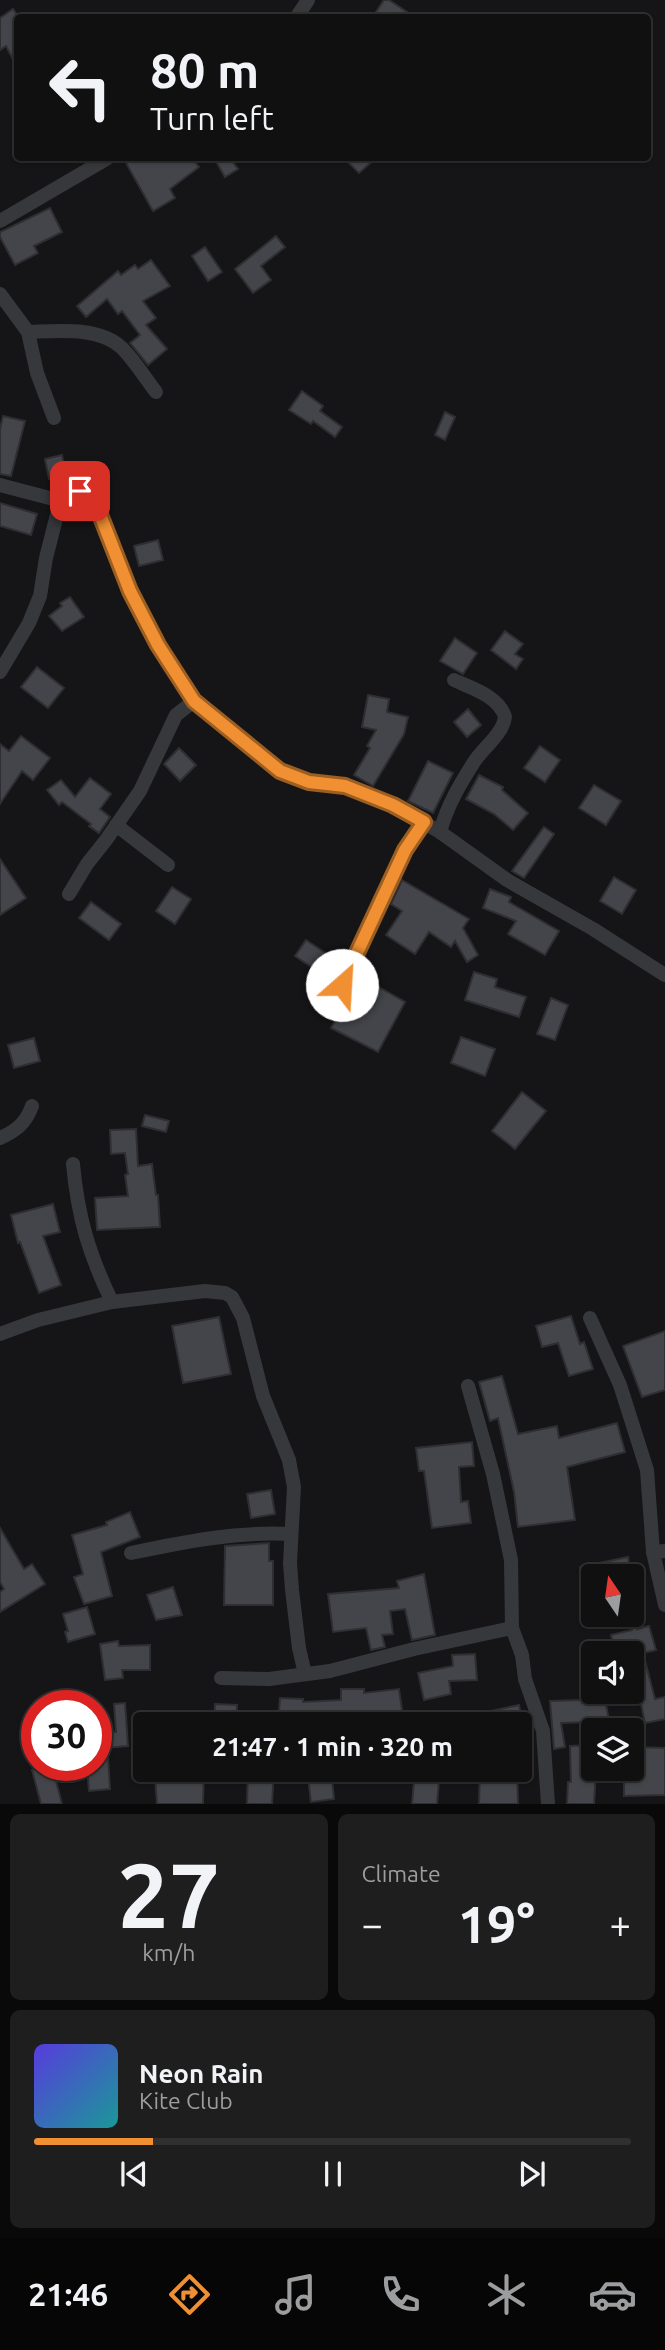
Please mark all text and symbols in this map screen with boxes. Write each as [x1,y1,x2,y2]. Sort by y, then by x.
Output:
icon: left [35,42,126,133]
text: 80 m [150,42,259,97]
text: Turn left [150,100,274,136]
pin [50,461,110,521]
icon: arrive [61,472,99,510]
position arrow [305,948,379,1022]
north arrow [581,1564,644,1628]
map controls [581,1564,644,1781]
button: sound [581,1641,644,1704]
speed limit sign: 30 [21,1690,112,1781]
button: layers [581,1718,644,1781]
text: 21:47 · 1 min · 320 m [212,1732,453,1761]
text: 27 [117,1843,220,1945]
text: Climate [362,1861,441,1886]
text: 19° [458,1895,535,1953]
text: − [362,1903,383,1945]
text: + [610,1903,631,1945]
text: km/h [142,1940,195,1965]
text: Neon Rain [139,2059,264,2088]
text: Kite Club [139,2088,233,2113]
icon: previous [115,2155,153,2193]
icon: pause [314,2155,352,2193]
icon: next [513,2155,551,2193]
icon: directions [165,2270,214,2319]
icon: music [271,2270,320,2319]
icon: phone [376,2270,425,2319]
icon: climate [482,2270,531,2319]
icon: car [588,2270,637,2319]
text: 21:46 [28,2276,108,2312]

